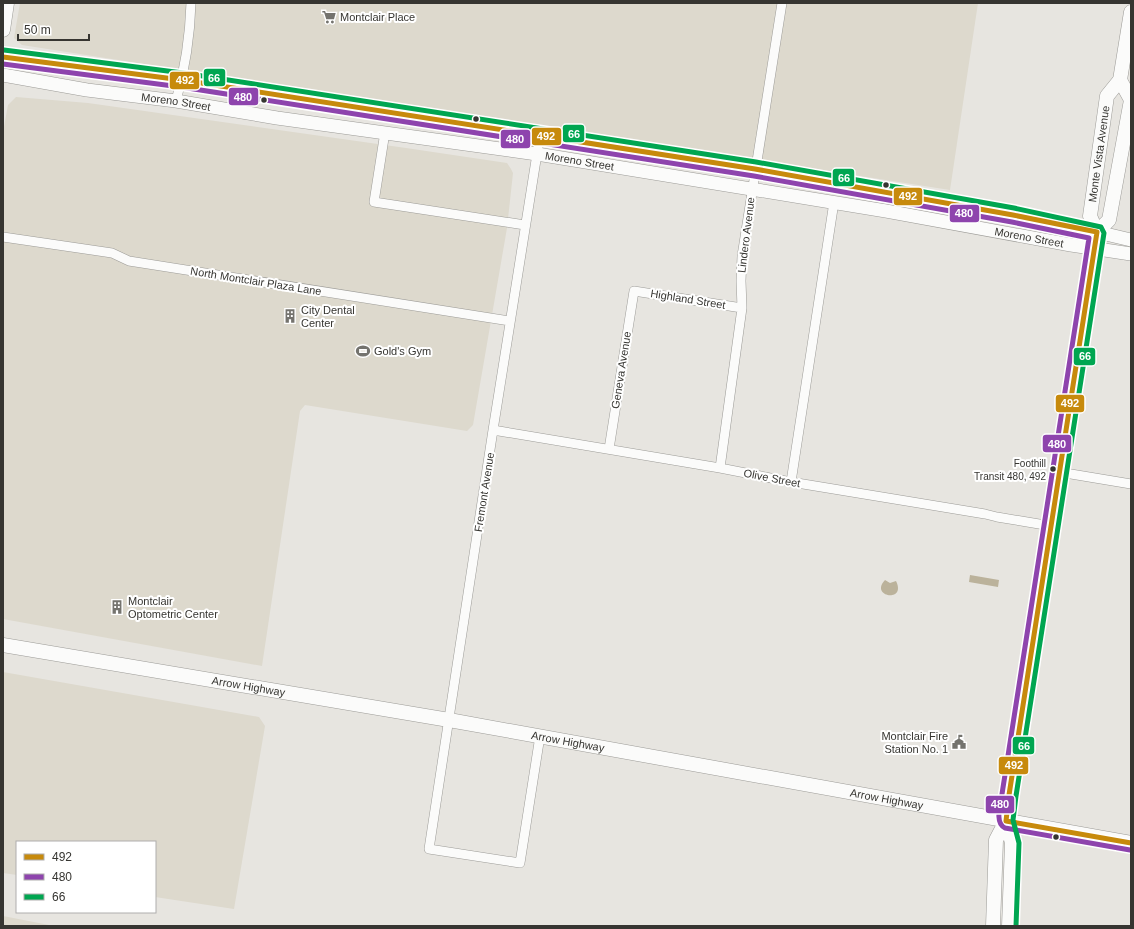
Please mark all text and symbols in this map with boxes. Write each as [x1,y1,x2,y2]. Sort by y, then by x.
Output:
supermarket icon: Montclair Place [321,9,337,25]
place label: Montclair Place [340,11,415,23]
scale bar [18,16,89,42]
text: 50 m [24,23,51,37]
line badge: 66 [203,68,226,87]
line badge: 492 [169,71,200,90]
text: 66 [208,72,220,84]
text: 492 [176,74,194,86]
line badge: 480 [228,87,259,106]
street label: Moreno Street [141,91,211,113]
text: 480 [234,91,252,103]
unlabelled marker [259,95,269,105]
street label: Monte Vista Avenue [1086,105,1112,203]
unlabelled marker [471,114,481,124]
line badge: 66 [562,124,585,143]
line badge: 492 [531,127,562,146]
text: 66 [568,128,580,140]
line badge: 480 [500,129,531,149]
text: 492 [537,130,555,142]
text: 480 [506,133,524,145]
street label: Moreno Street [544,149,615,172]
line badge: 66 [832,168,855,187]
text: 66 [838,172,850,184]
unlabelled marker [881,180,891,190]
line badge: 492 [893,187,923,206]
text: 492 [899,190,917,202]
street label: Lindero Avenue [735,196,757,274]
line badge: 480 [949,204,980,223]
text: 480 [955,207,973,219]
street label: Moreno Street [994,225,1064,250]
street label: North Montclair Plaza Lane [190,265,322,297]
street label: Highland Street [650,287,726,311]
place label: City Dental Center [301,304,355,329]
building icon: City Dental Center [282,308,298,324]
street label: Geneva Avenue [609,330,633,410]
sports icon: Gold's Gym [355,343,371,359]
place label: Gold's Gym [374,345,431,357]
line badge: 66 [1073,347,1096,366]
text: 66 [1079,350,1091,362]
line badge: 492 [1055,394,1085,413]
text: 492 [1061,397,1079,409]
line badge: 480 [1042,434,1072,453]
text: 480 [1048,438,1066,450]
street label: Fremont Avenue [472,451,496,533]
place label: Foothill Transit 480, 492 [974,458,1046,482]
marker: Foothill Transit 480, 492 [1048,464,1058,474]
street label: Olive Street [743,467,801,489]
place label: Montclair Optometric Center [128,595,218,620]
building icon: Montclair Optometric Center [109,599,125,615]
street label: Arrow Highway [211,674,287,698]
street label: Arrow Highway [530,729,606,754]
place label: Montclair Fire Station No. 1 [881,730,948,755]
public building icon: Montclair Fire Station No. 1 [951,734,967,750]
line badge: 66 [1012,736,1035,755]
text: 66 [1018,740,1030,752]
line badge: 492 [998,756,1029,775]
text: 492 [1005,759,1023,771]
street label: Arrow Highway [849,786,925,812]
line badge: 480 [985,795,1015,814]
text: 480 [991,798,1009,810]
unlabelled marker [1051,832,1061,842]
legend [16,841,156,913]
text: 492 [52,850,72,864]
text: 480 [52,870,72,884]
text: 66 [52,890,66,904]

